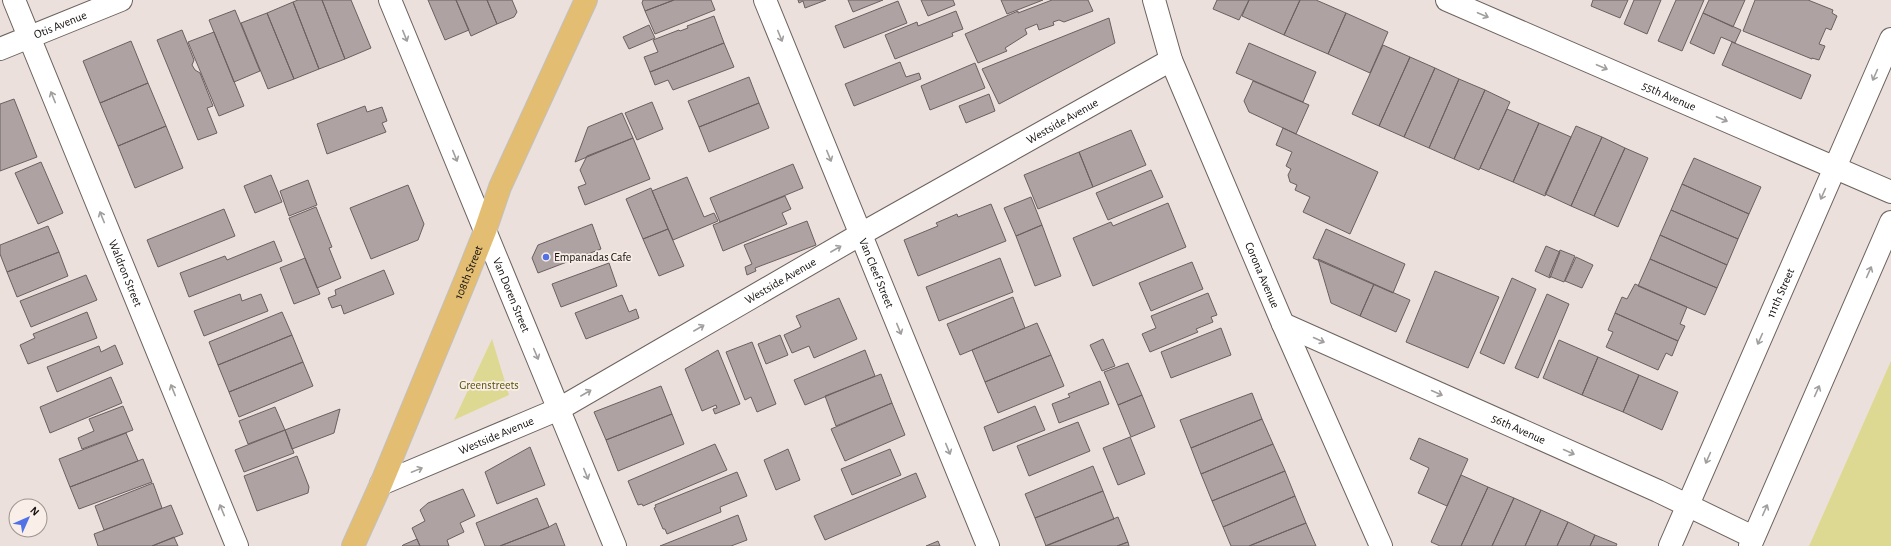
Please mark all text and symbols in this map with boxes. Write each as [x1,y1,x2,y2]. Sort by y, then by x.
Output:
street label: Otis Avenue [32,9,88,41]
one-way arrow [1476,12,1488,20]
one-way arrow [402,30,409,42]
one-way arrow [776,30,784,42]
one-way arrow [1596,64,1608,71]
one-way arrow [1871,69,1879,81]
street label: 55th Avenue [1641,79,1698,113]
one-way arrow [49,91,57,103]
street label: Westside Avenue [1024,96,1100,146]
one-way arrow [1715,115,1727,123]
one-way arrow [451,150,459,162]
one-way arrow [826,150,833,162]
one-way arrow [1819,188,1827,200]
one-way arrow [98,212,106,224]
street label: Van Cleef Street [857,237,896,310]
street label: Waldron Street [107,238,145,308]
street label: Corona Avenue [1243,240,1281,310]
street label: 108th Street [452,244,485,301]
one-way arrow [830,244,842,252]
place label: Empanadas Cafe [554,251,631,263]
marker: Empanadas Cafe [541,252,551,262]
street label: Westside Avenue [743,255,818,306]
street label: Van Doren Street [491,256,532,334]
street label: 111th Street [1764,266,1796,320]
one-way arrow [1866,266,1873,278]
one-way arrow [896,322,904,334]
one-way arrow [693,323,705,331]
one-way arrow [1756,333,1763,345]
one-way arrow [1312,337,1324,344]
one-way arrow [533,348,541,360]
park label: Greenstreets [459,379,519,391]
one-way arrow [168,384,176,396]
one-way arrow [1814,385,1821,397]
one-way arrow [580,388,592,396]
one-way arrow [1431,390,1443,397]
street label: 56th Avenue [1490,412,1548,446]
street label: Westside Avenue [457,414,535,457]
one-way arrow [945,442,953,454]
one-way arrow [1562,448,1574,456]
one-way arrow [1704,452,1711,464]
one-way arrow [411,465,423,473]
one-way arrow [582,468,590,480]
north arrow [8,498,48,538]
one-way arrow [218,504,225,516]
text: N [28,505,41,518]
one-way arrow [1762,505,1769,517]

